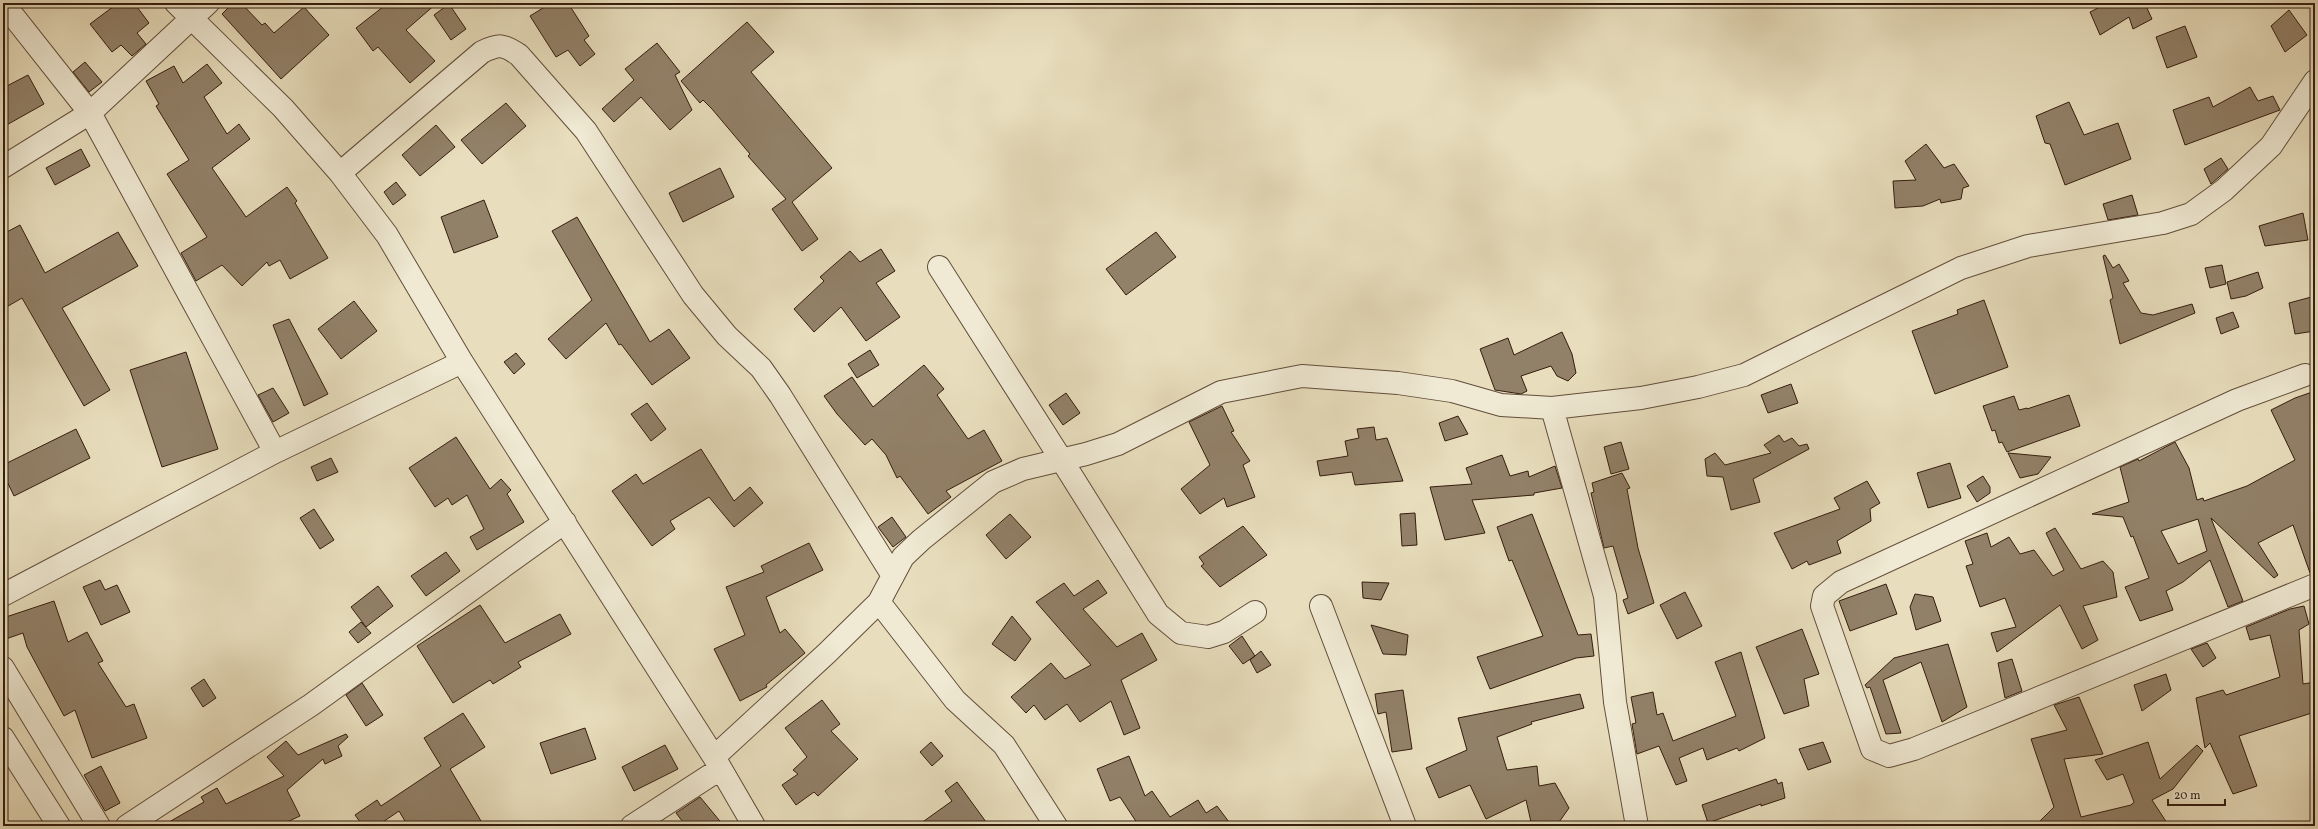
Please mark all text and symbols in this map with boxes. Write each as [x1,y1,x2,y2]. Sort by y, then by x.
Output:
scale bar [2168,781,2225,807]
text: 20 m [2174,788,2201,804]

